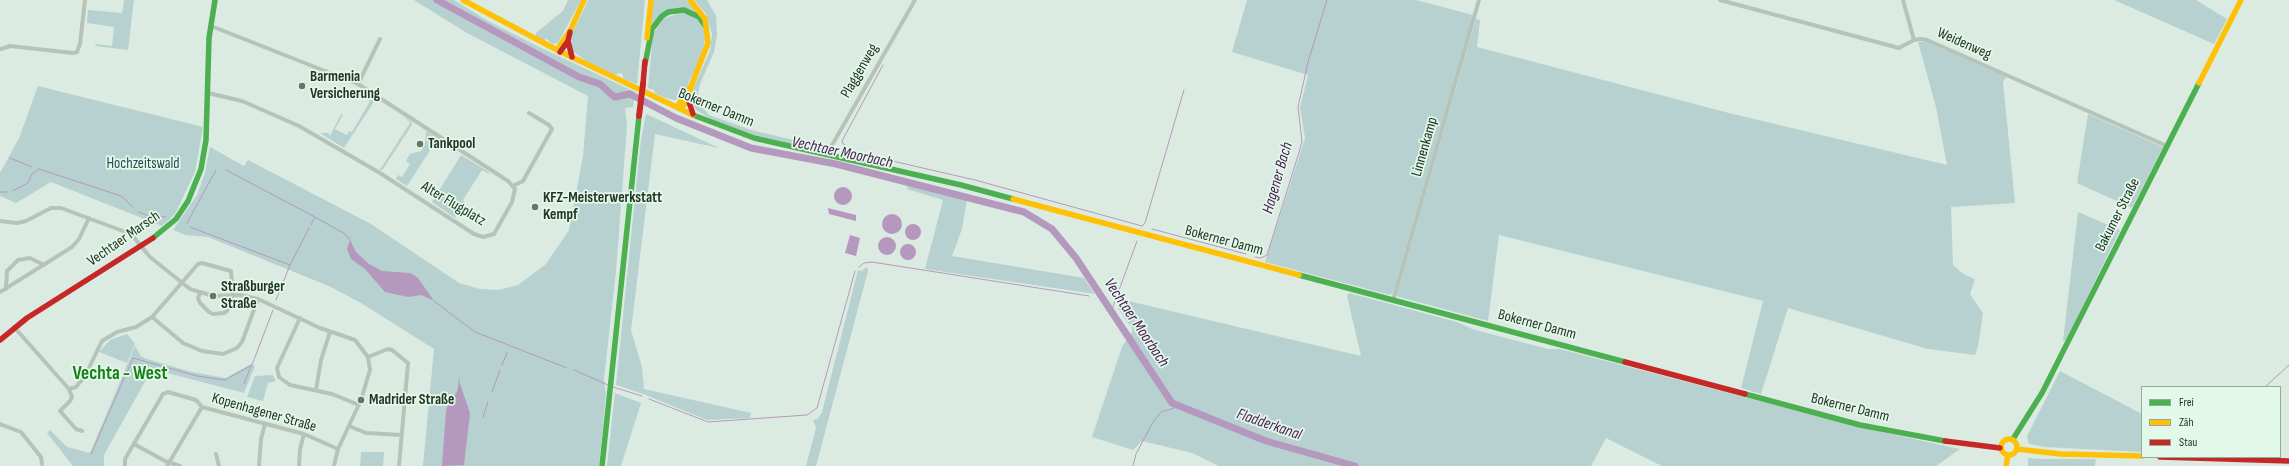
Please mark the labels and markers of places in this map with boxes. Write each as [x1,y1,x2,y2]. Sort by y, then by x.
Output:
place label: Barmenia Versicherung [310,68,380,103]
marker: Barmenia Versicherung [297,81,307,91]
place label: Tankpool [428,135,475,153]
marker: Tankpool [415,139,425,149]
place label: KFZ-Meisterwerkstatt Kempf [543,189,662,224]
marker: KFZ-Meisterwerkstatt Kempf [530,202,540,212]
place label: Straßburger Straße [221,278,285,313]
marker: Straßburger Straße [208,291,218,301]
place label: Madrider Straße [369,391,454,409]
marker: Madrider Straße [356,395,366,405]

